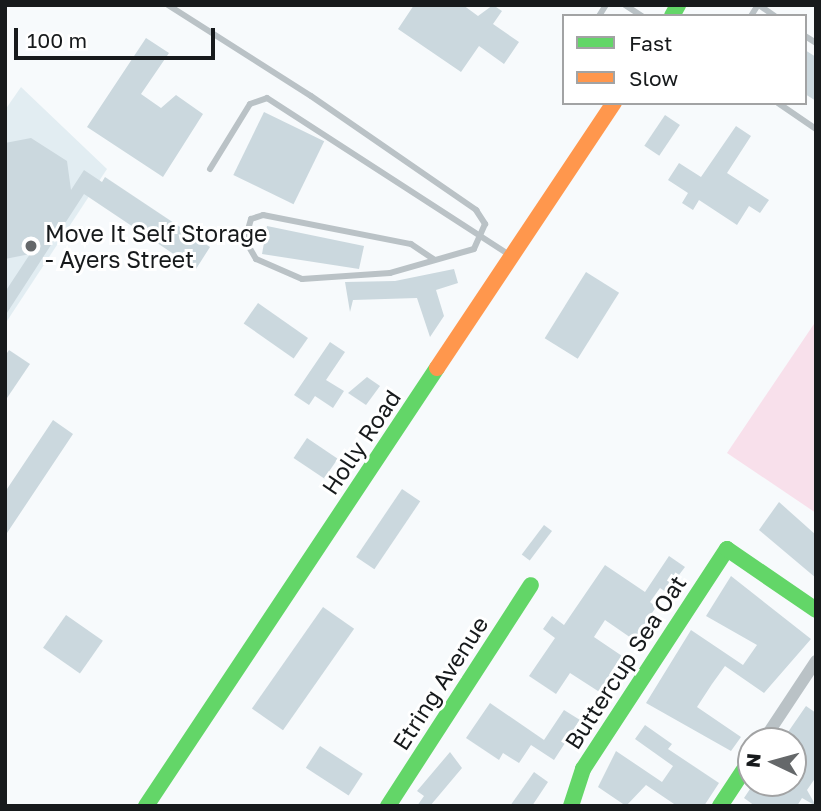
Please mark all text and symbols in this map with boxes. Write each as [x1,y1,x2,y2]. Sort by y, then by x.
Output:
scale bar [18,14,219,58]
legend [562,14,807,105]
text: 100 m [27,27,87,53]
text: Fast [629,30,672,56]
text: Slow [629,65,678,91]
place label: Move It Self Storage - Ayers Street [45,219,267,273]
marker: Move It Self Storage - Ayers Street [23,238,39,254]
street label: Holly Road [316,384,406,500]
street label: Buttercup Sea Oat [558,570,692,754]
street label: Etring Avenue [387,611,493,755]
north arrow [737,727,807,797]
text: N [740,752,765,769]

